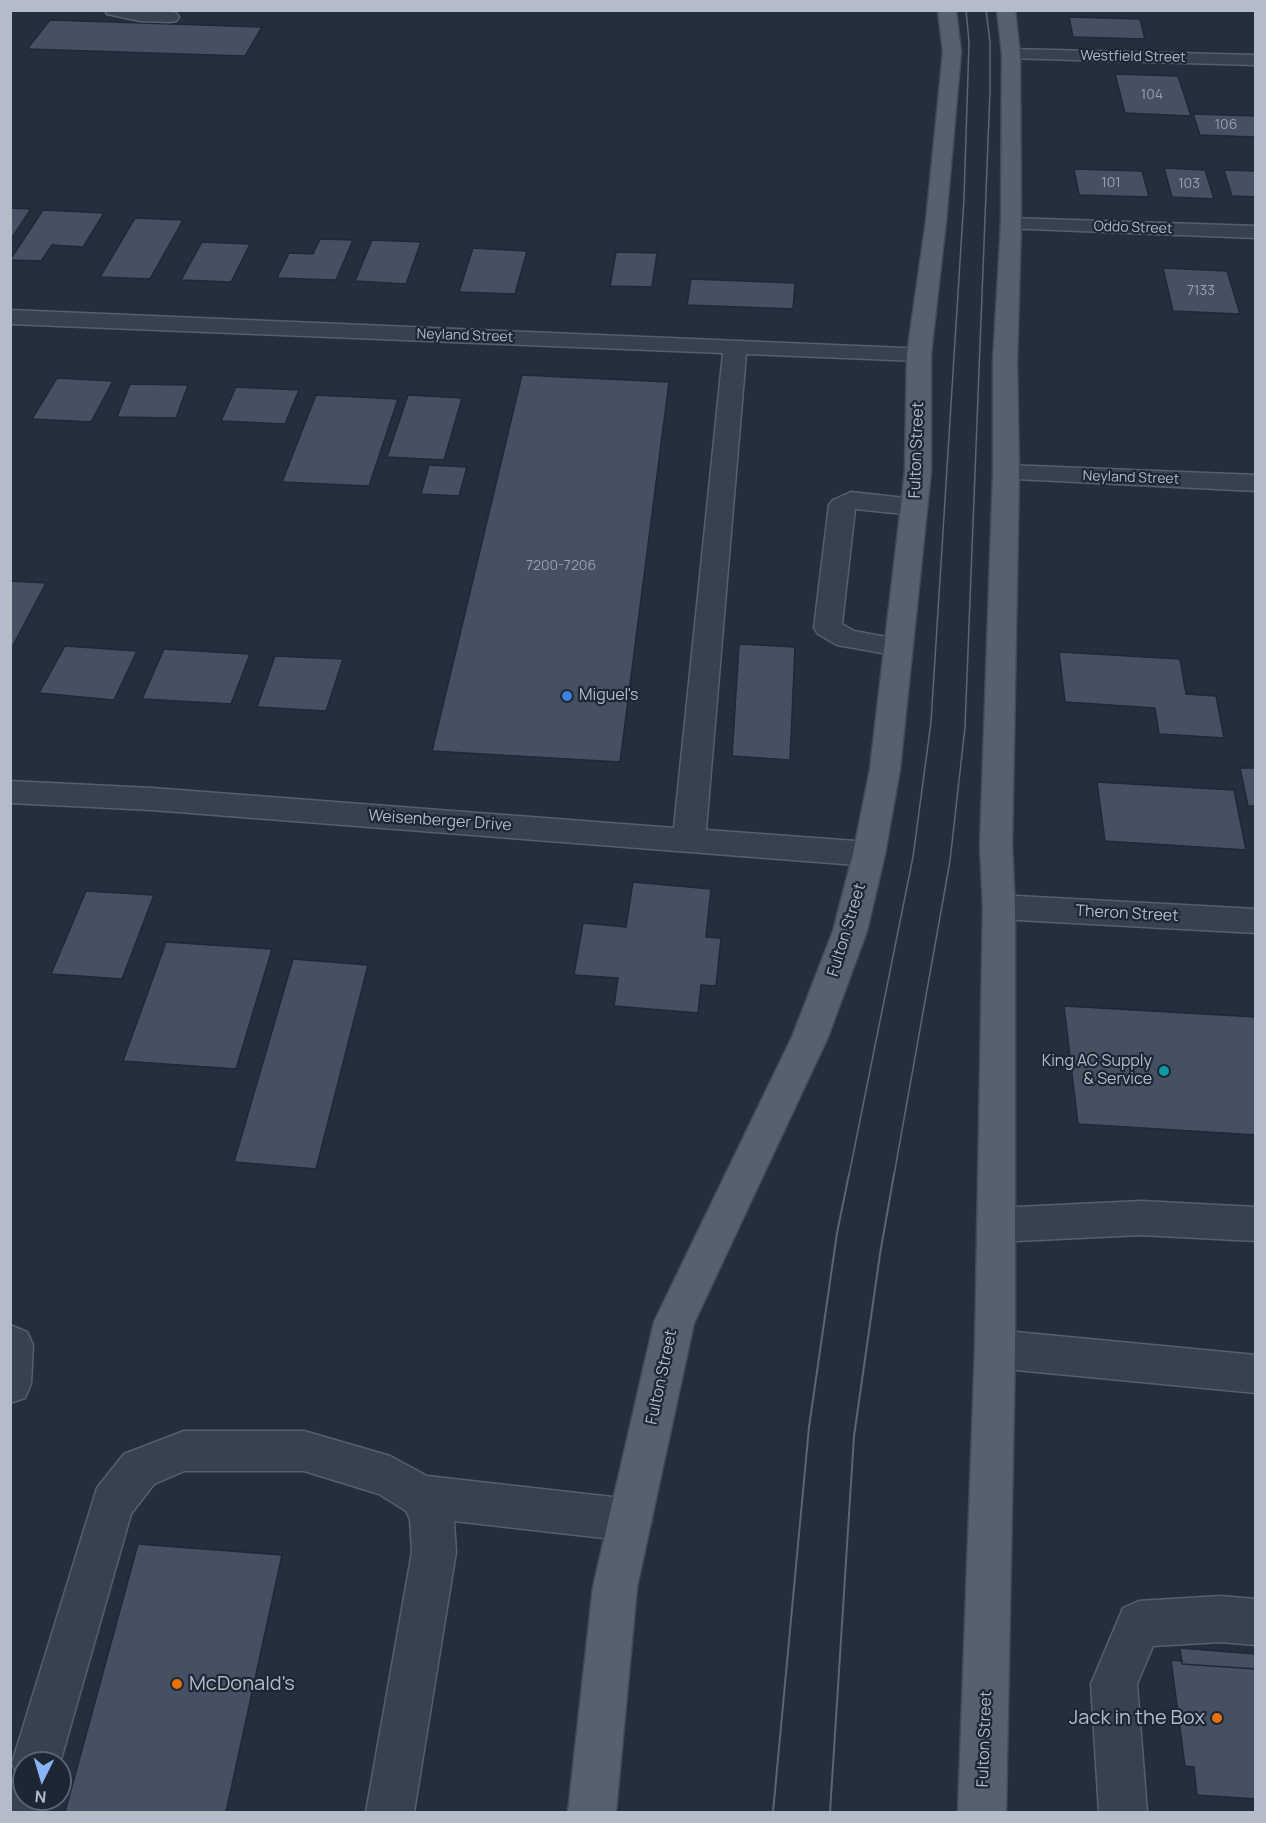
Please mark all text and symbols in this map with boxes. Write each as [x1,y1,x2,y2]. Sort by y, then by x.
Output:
street label: Westfield Street [1080,48,1186,66]
house number: 104 [1141,87,1163,103]
house number: 106 [1215,117,1237,133]
house number: 101 [1101,175,1121,191]
house number: 103 [1178,176,1200,192]
street label: Oddo Street [1093,218,1173,238]
house number: 7133 [1187,283,1215,299]
street label: Neyland Street [416,326,514,346]
street label: Fulton Street [906,401,928,499]
street label: Neyland Street [1082,468,1180,488]
house number: 7200-7206 [526,558,596,574]
place label: Miguel's [579,686,638,706]
marker: Miguel's [560,689,574,703]
street label: Weisenberger Drive [368,806,512,836]
street label: Fulton Street [824,881,870,979]
street label: Theron Street [1075,902,1179,926]
place label: King AC Supply & Service [1042,1052,1152,1090]
marker: King AC Supply & Service [1157,1064,1171,1078]
street label: Fulton Street [643,1328,681,1426]
place label: McDonald's [189,1672,295,1696]
marker: McDonald's [170,1677,184,1691]
street label: Fulton Street [974,1690,996,1788]
place label: Jack in the Box [1069,1706,1205,1730]
marker: Jack in the Box [1210,1711,1224,1725]
north arrow [12,1751,72,1811]
text: N [34,1785,47,1808]

